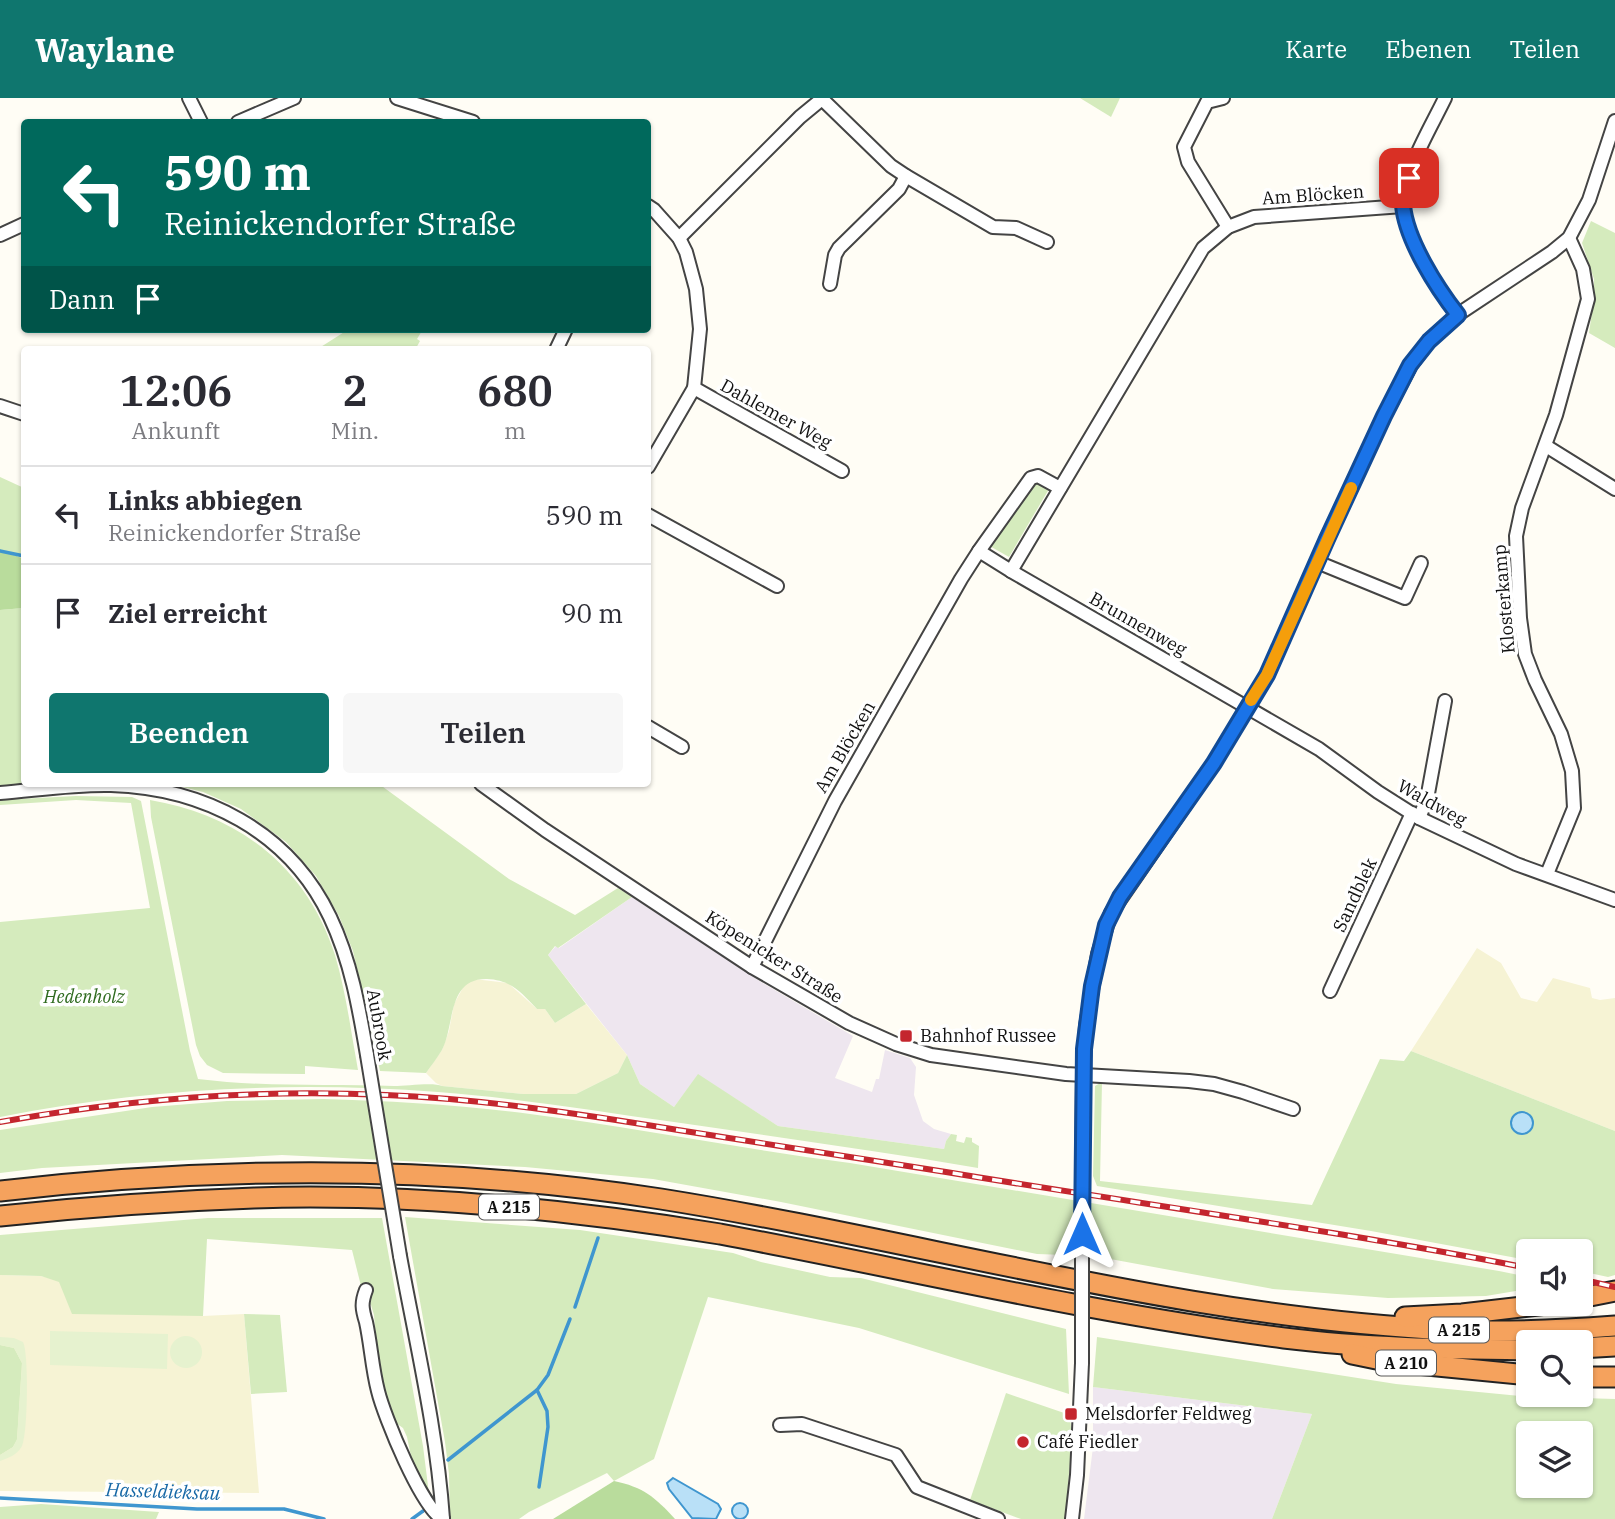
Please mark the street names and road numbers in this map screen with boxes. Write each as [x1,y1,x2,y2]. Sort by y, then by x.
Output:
street label: Am Blöcken [1261,179,1365,210]
street label: Dahlemer Weg [717,373,836,454]
street label: Klosterkamp [1487,544,1520,655]
street label: Brunnenweg [1085,586,1191,661]
street label: Am Blöcken [809,697,880,797]
street label: Waldweg [1394,774,1471,831]
street label: Sandblek [1327,854,1382,936]
street label: Köpenicker Straße [701,905,847,1008]
street label: Aubrook [362,987,397,1063]
road number: A 215 [479,1194,539,1219]
road number: A 215 [1429,1318,1489,1342]
road number: A 210 [1376,1350,1436,1376]

